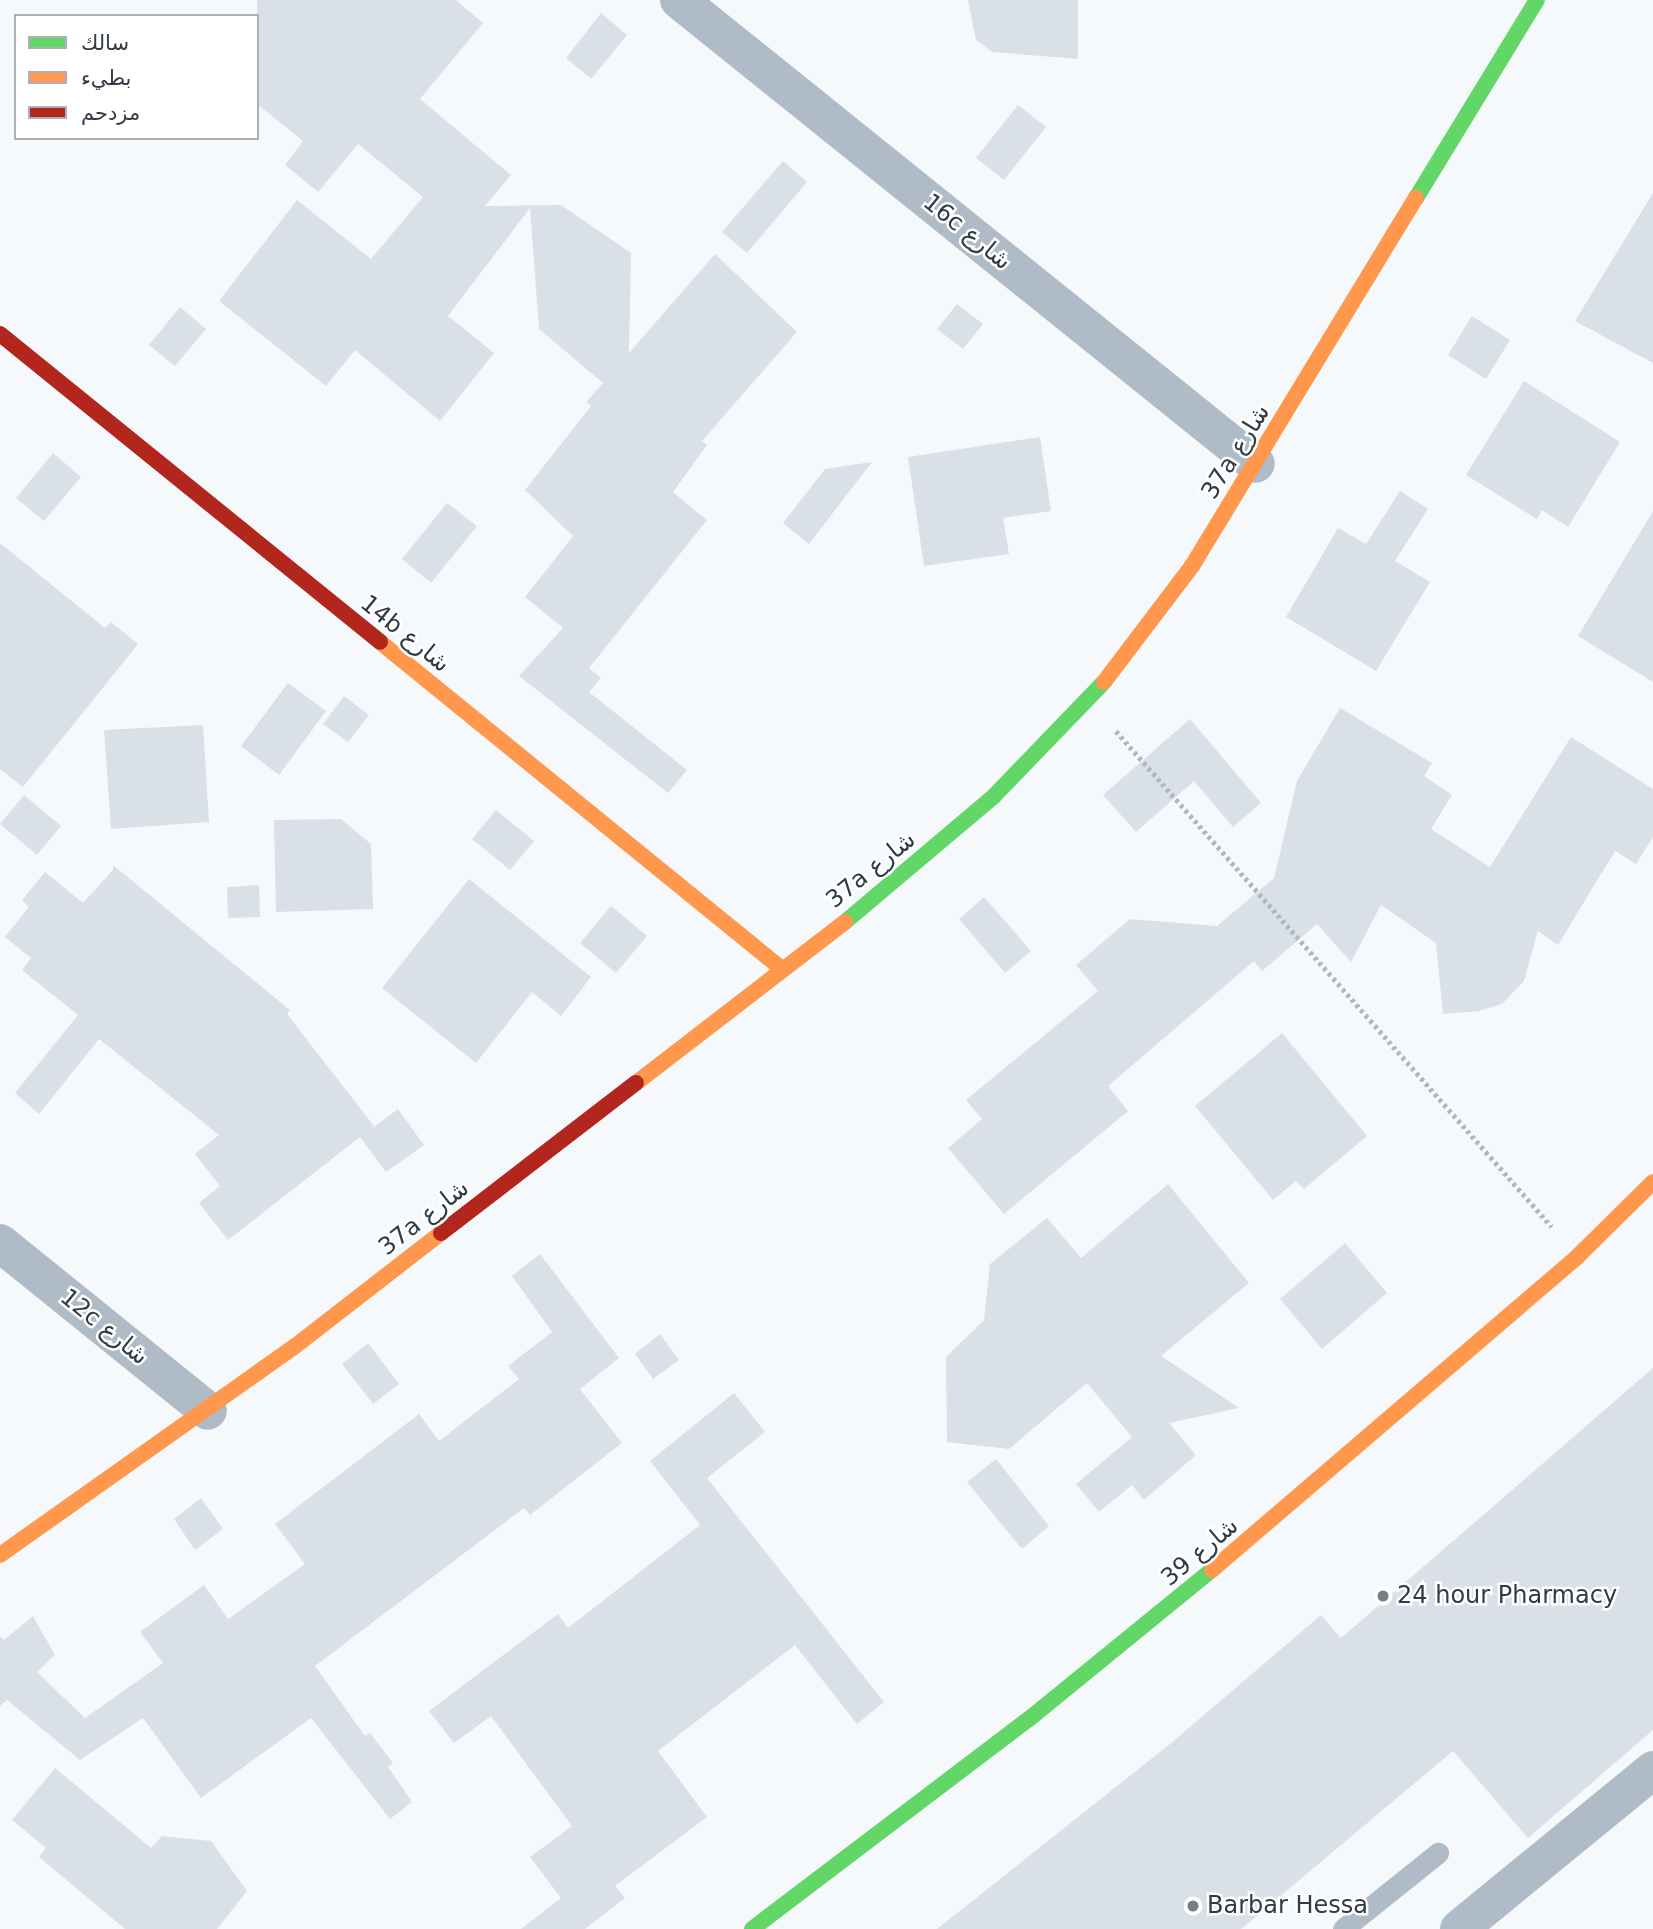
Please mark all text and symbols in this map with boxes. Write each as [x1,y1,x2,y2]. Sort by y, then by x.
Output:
legend [14,14,259,140]
text: سالك [81,31,129,55]
text: بطيء [81,66,131,90]
text: مزدحم [81,101,140,125]
street label: 16c شارع [917,188,1017,276]
street label: 37a شارع [1196,399,1276,505]
street label: 14b شارع [354,589,456,679]
street label: 37a شارع [821,825,921,915]
street label: 37a شارع [373,1174,475,1262]
street label: 12c شارع [54,1283,154,1371]
street label: شارع 39 [1156,1512,1244,1592]
place label: 24 hour Pharmacy [1397,1582,1617,1610]
marker: 24 hour Pharmacy [1375,1588,1391,1604]
place label: Barbar Hessa [1207,1892,1368,1920]
marker: Barbar Hessa [1185,1898,1201,1914]

